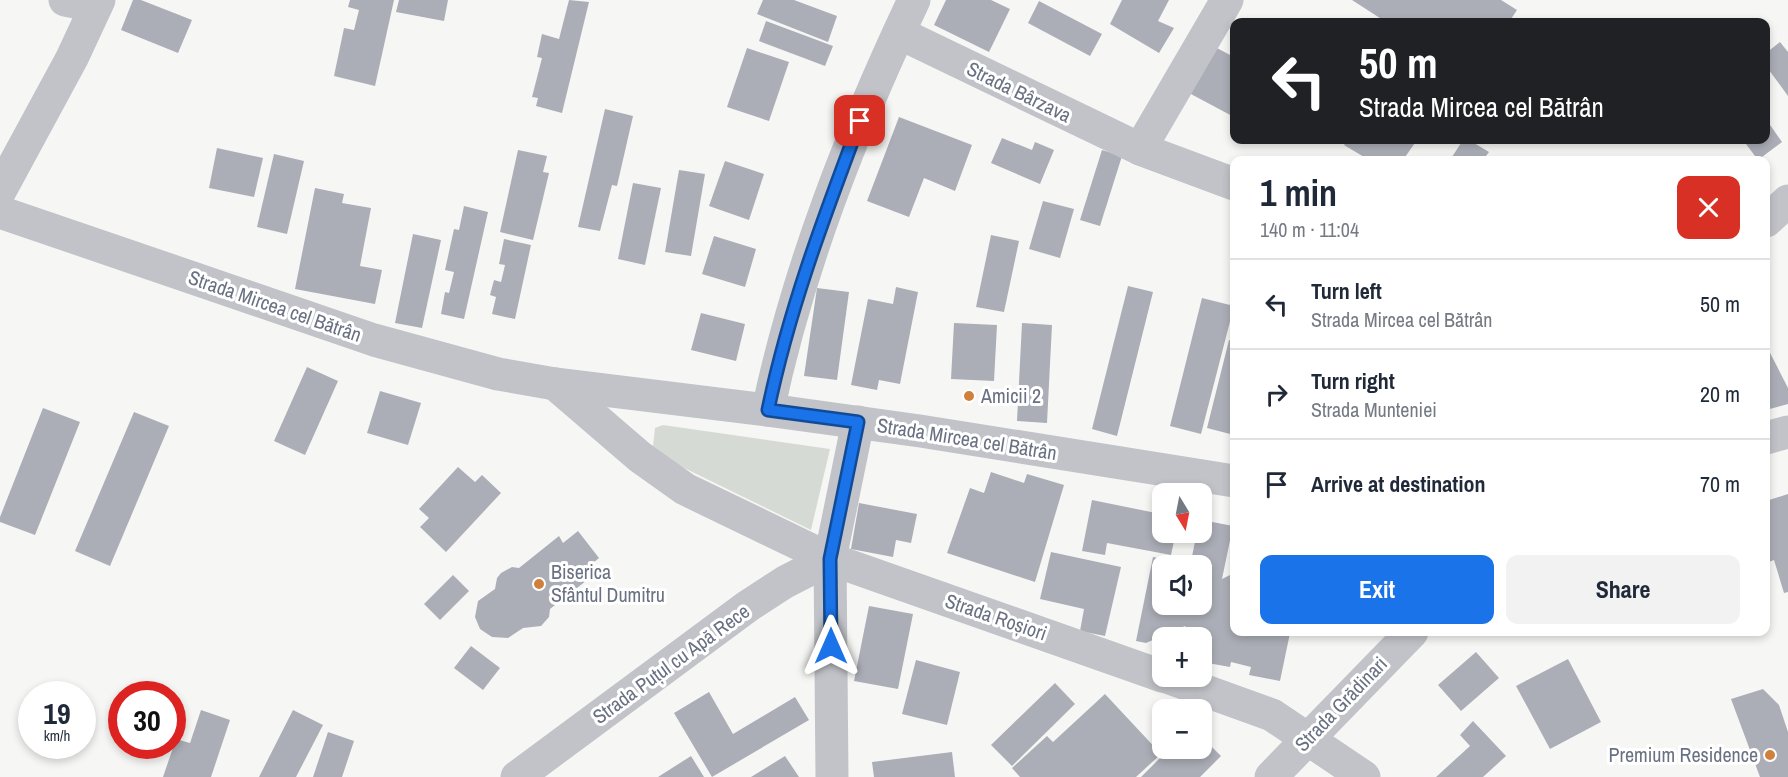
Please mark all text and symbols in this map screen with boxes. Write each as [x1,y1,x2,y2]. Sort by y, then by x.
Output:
text: 50 m [1359,35,1438,91]
icon: left [1260,42,1338,120]
street label: Strada Bârzava [962,55,1076,128]
text: Strada Mircea cel Bătrân [1359,89,1604,125]
pin [834,95,885,146]
icon: arrive [843,104,876,137]
text: 1 min [1260,169,1337,217]
button: close [1677,176,1740,239]
text: 140 m · 11:04 [1260,216,1359,243]
street label: Strada Mircea cel Bătrân [185,263,365,348]
text: Turn left [1311,276,1382,306]
icon: left [1260,288,1293,321]
text: 50 m [1700,289,1740,319]
text: Strada Mircea cel Bătrân [1311,306,1492,333]
text: Turn right [1311,366,1395,396]
icon: right [1260,378,1293,411]
text: 20 m [1700,379,1740,409]
place label: Amicii 2 [980,382,1041,409]
marker: Amicii 2 [962,389,976,403]
text: Strada Munteniei [1311,396,1437,423]
street label: Strada Mircea cel Bătrân [875,411,1059,466]
icon: arrive [1260,468,1293,501]
text: Arrive at destination [1311,469,1485,499]
text: 70 m [1700,469,1740,499]
north arrow [1152,483,1212,543]
map controls [1152,483,1212,759]
button: sound [1152,555,1212,615]
button: Exit [1260,555,1494,624]
button: Share [1506,555,1740,624]
place label: Biserica Sfântul Dumitru [551,558,665,608]
marker: Biserica Sfântul Dumitru [532,577,546,591]
street label: Strada Roșiori [942,587,1051,647]
street label: Strada Puțul cu Apă Rece [587,597,755,730]
position arrow [799,614,863,678]
button: + [1152,627,1212,687]
street label: Strada Grădinari [1288,650,1393,757]
speed limit sign: 30 [108,681,186,759]
text: 19 [43,693,71,733]
button: − [1152,699,1212,759]
text: km/h [44,725,70,746]
place label: Premium Residence [1609,741,1758,768]
marker: Premium Residence [1763,748,1777,762]

